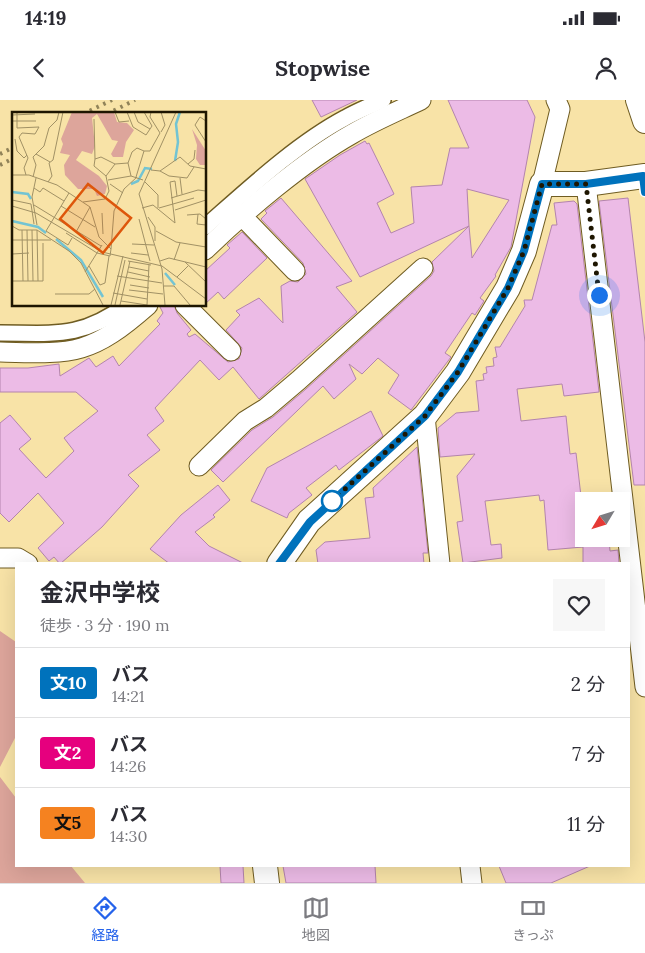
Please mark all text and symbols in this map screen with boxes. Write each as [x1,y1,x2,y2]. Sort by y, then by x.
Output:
text: 14:19 [25,6,67,30]
icon: back [25,54,53,82]
text: Stopwise [275,54,370,82]
icon: person [592,54,620,82]
inset map [12,112,206,306]
your location [587,283,612,308]
unlabelled marker [321,490,343,512]
north arrow [575,492,630,548]
map controls [575,492,630,547]
text: 金沢中学校 [40,577,160,608]
button: heart [553,579,605,631]
text: 徒歩 · 3 分 · 190 m [40,615,169,635]
text: バス [112,662,150,686]
text: 文10 [50,671,87,694]
text: 2 分 [571,672,605,696]
text: 14:21 [112,686,145,706]
text: バス [110,732,148,756]
text: 文2 [54,741,81,764]
text: 7 分 [572,742,605,766]
text: 14:26 [110,756,146,776]
text: バス [110,802,148,826]
text: 文5 [54,811,81,834]
text: 11 分 [567,812,605,836]
text: 14:30 [110,826,147,846]
tab: 経路 [91,894,119,944]
tab: 地図 [302,894,330,944]
tab: きっぷ [512,894,554,944]

